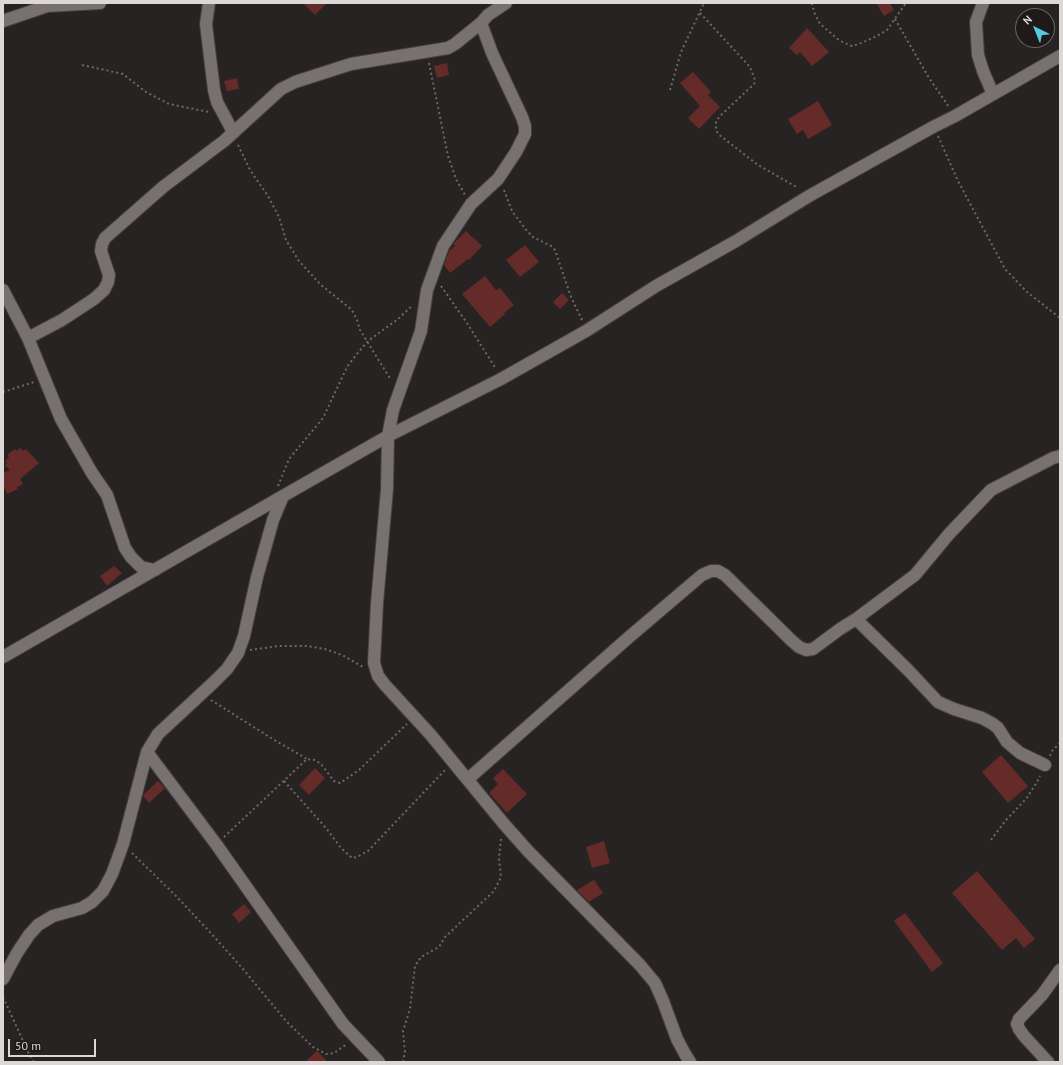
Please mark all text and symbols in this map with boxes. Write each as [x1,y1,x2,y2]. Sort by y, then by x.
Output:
north arrow [1015,8,1055,48]
text: N [1020,12,1035,28]
scale bar [10,1031,98,1057]
text: 50 m [15,1038,41,1053]

